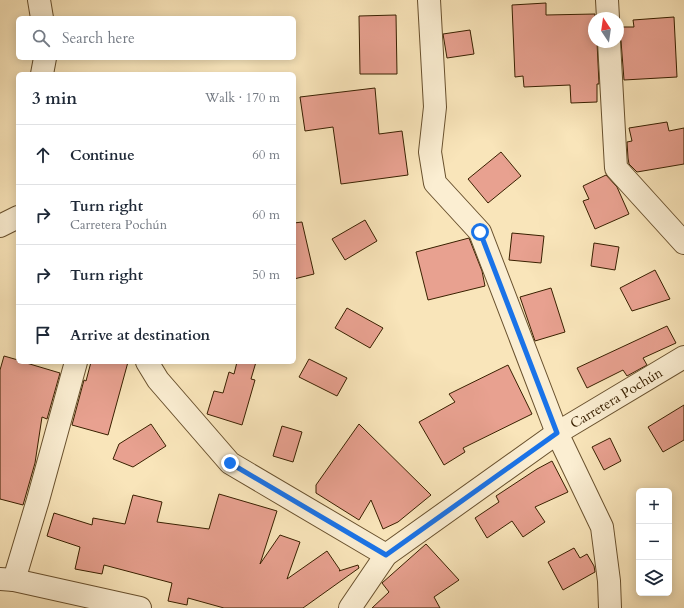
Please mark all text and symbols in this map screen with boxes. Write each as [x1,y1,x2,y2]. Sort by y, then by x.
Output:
north arrow [588,12,624,48]
search box [16,16,296,60]
icon: search [30,27,52,49]
text: Search here [62,28,135,48]
text: 3 min [32,87,77,110]
text: Walk · 170 m [205,89,280,107]
icon: ahead [32,144,54,166]
text: Continue [70,145,135,165]
text: 60 m [252,146,280,164]
text: Turn right [70,196,143,216]
icon: right [32,204,54,226]
text: 60 m [252,206,280,224]
text: Carretera Pochún [70,216,167,234]
route start [471,223,489,241]
icon: right [32,264,54,286]
text: Turn right [70,265,143,285]
text: 50 m [252,266,280,284]
icon: arrive [32,324,54,346]
text: Arrive at destination [70,325,210,345]
street label: Carretera Pochún [566,363,666,433]
route end [221,454,239,472]
map controls [636,488,672,596]
button: + [636,488,672,524]
button: − [636,524,672,560]
button: layers [636,560,672,596]

